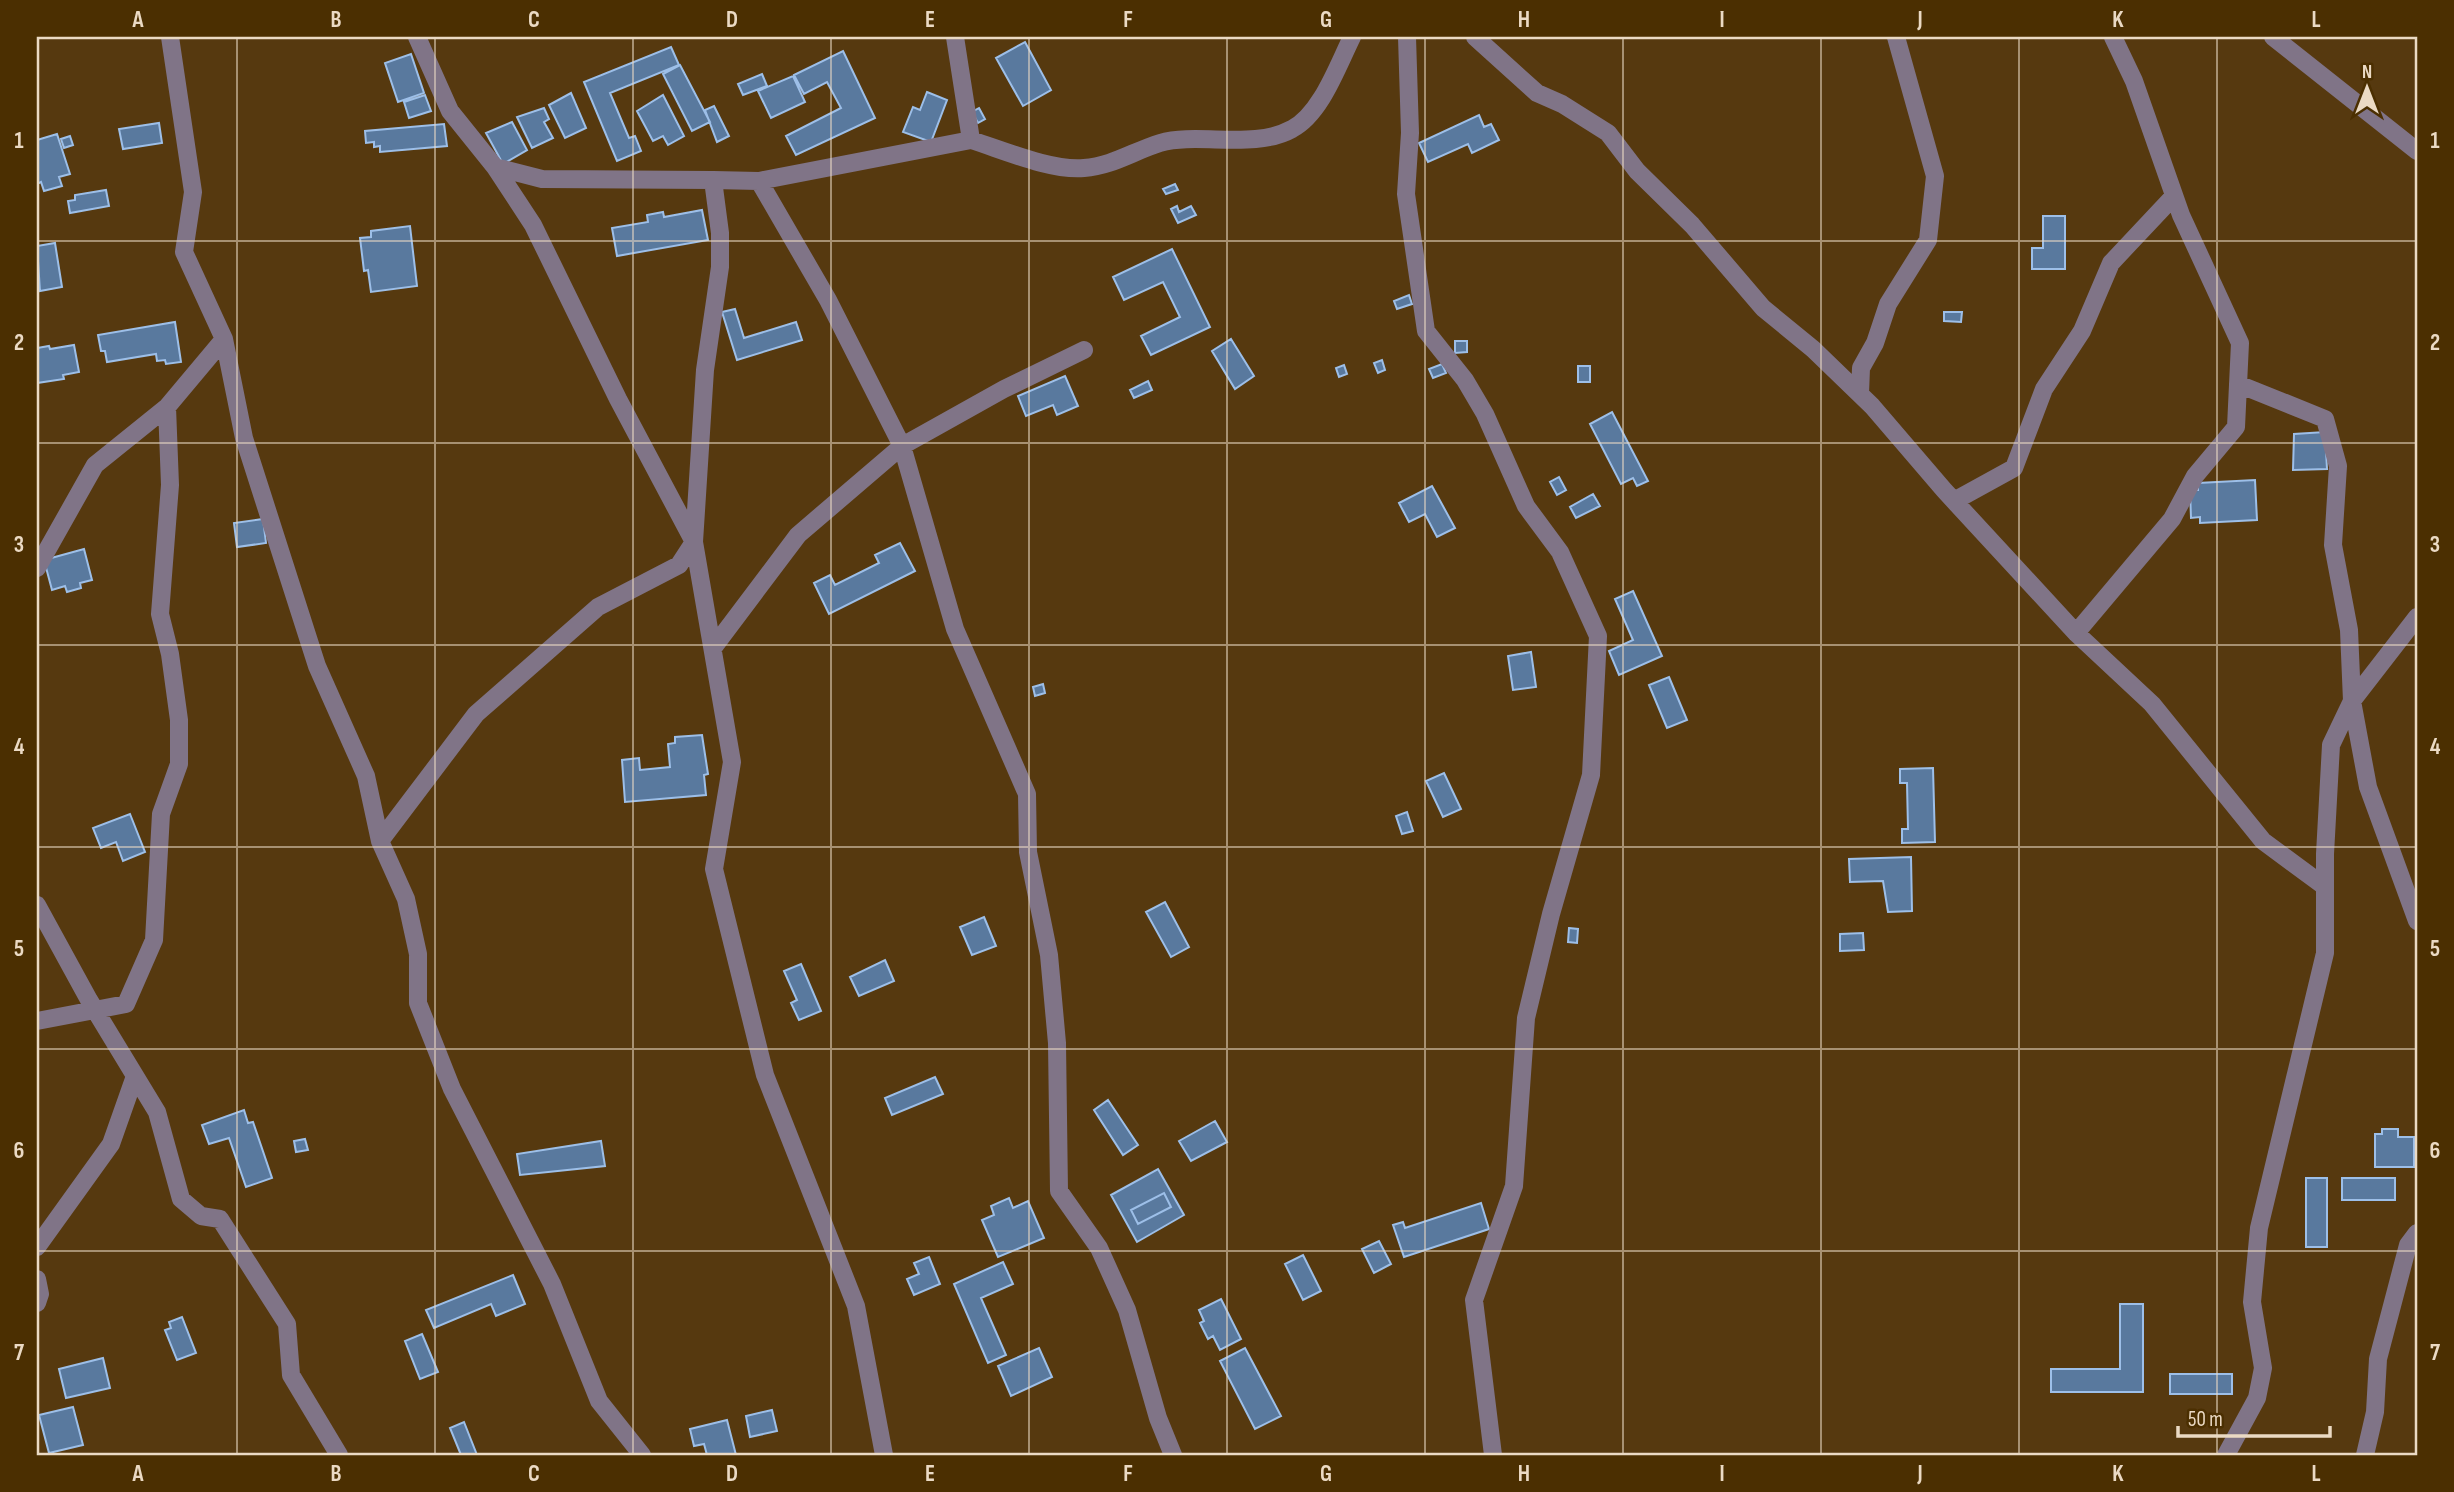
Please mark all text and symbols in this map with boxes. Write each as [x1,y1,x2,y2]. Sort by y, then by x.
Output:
text: A [132,6,145,34]
text: B [331,6,342,34]
text: C [528,6,540,34]
text: D [726,6,738,34]
text: E [925,6,935,34]
text: F [1123,6,1133,34]
text: G [1320,6,1332,34]
text: H [1518,6,1530,34]
text: I [1719,6,1725,34]
text: J [1916,6,1923,34]
text: K [2112,6,2124,34]
text: L [2311,6,2321,34]
north arrow [2332,52,2402,122]
text: N [2362,61,2372,84]
text: 1 [14,127,24,155]
text: 1 [2430,127,2440,155]
text: 2 [14,329,24,357]
text: 2 [2430,329,2440,357]
text: 3 [14,531,24,559]
text: 3 [2430,531,2440,559]
text: 4 [14,733,25,761]
text: 4 [2430,733,2441,761]
text: 5 [14,935,24,963]
text: 5 [2430,935,2440,963]
text: 6 [14,1137,24,1165]
text: 6 [2430,1137,2440,1165]
text: 7 [14,1339,24,1367]
text: 7 [2430,1339,2440,1367]
scale bar [2178,1394,2330,1438]
text: 50 m [2188,1407,2223,1432]
text: A [132,1460,145,1488]
text: B [331,1460,342,1488]
text: C [528,1460,540,1488]
text: D [726,1460,738,1488]
text: E [925,1460,935,1488]
text: F [1123,1460,1133,1488]
text: G [1320,1460,1332,1488]
text: H [1518,1460,1530,1488]
text: I [1719,1460,1725,1488]
text: J [1916,1460,1923,1488]
text: K [2112,1460,2124,1488]
text: L [2311,1460,2321,1488]

